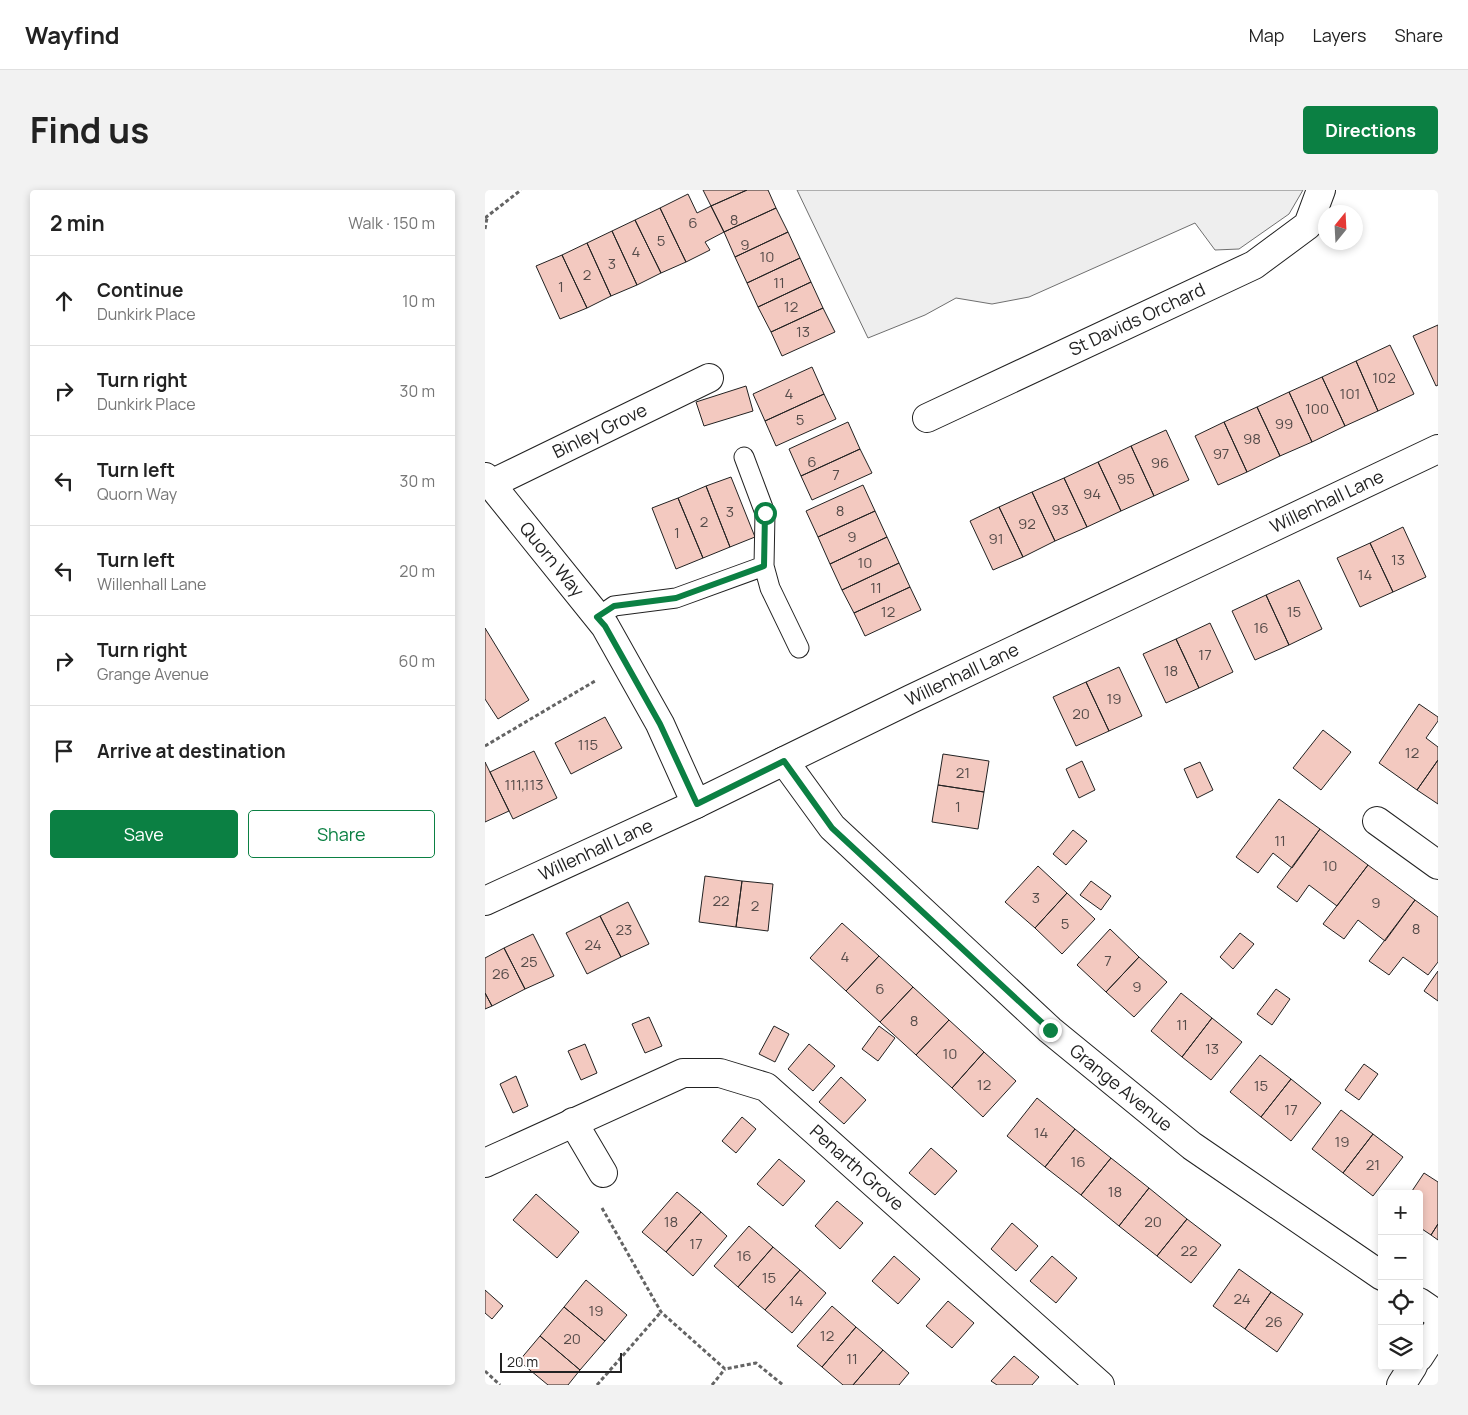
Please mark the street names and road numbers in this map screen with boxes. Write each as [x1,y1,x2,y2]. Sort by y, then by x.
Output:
street label: St Davids Orchard [1065,277,1209,361]
street label: Binley Grove [548,397,651,463]
street label: Willenhall Lane [1266,463,1387,538]
street label: Quorn Way [515,516,590,602]
street label: Willenhall Lane [901,637,1022,711]
street label: Willenhall Lane [534,813,656,886]
street label: Grange Avenue [1065,1038,1178,1136]
street label: Penarth Grove [805,1119,909,1215]

